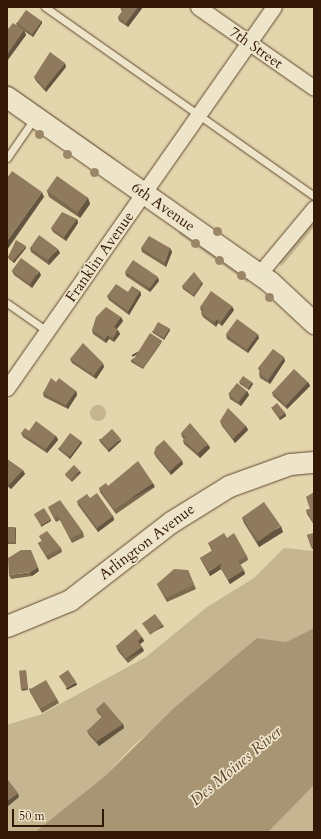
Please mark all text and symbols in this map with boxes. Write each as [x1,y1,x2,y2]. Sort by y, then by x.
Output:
street label: 7th Street [226,23,286,73]
street label: 6th Avenue [128,179,198,235]
street label: Franklin Avenue [62,208,138,306]
street label: Arlington Avenue [96,500,198,584]
water label: Des Moines River [186,722,286,810]
scale bar [14,801,106,827]
text: 50 m [19,808,45,824]

